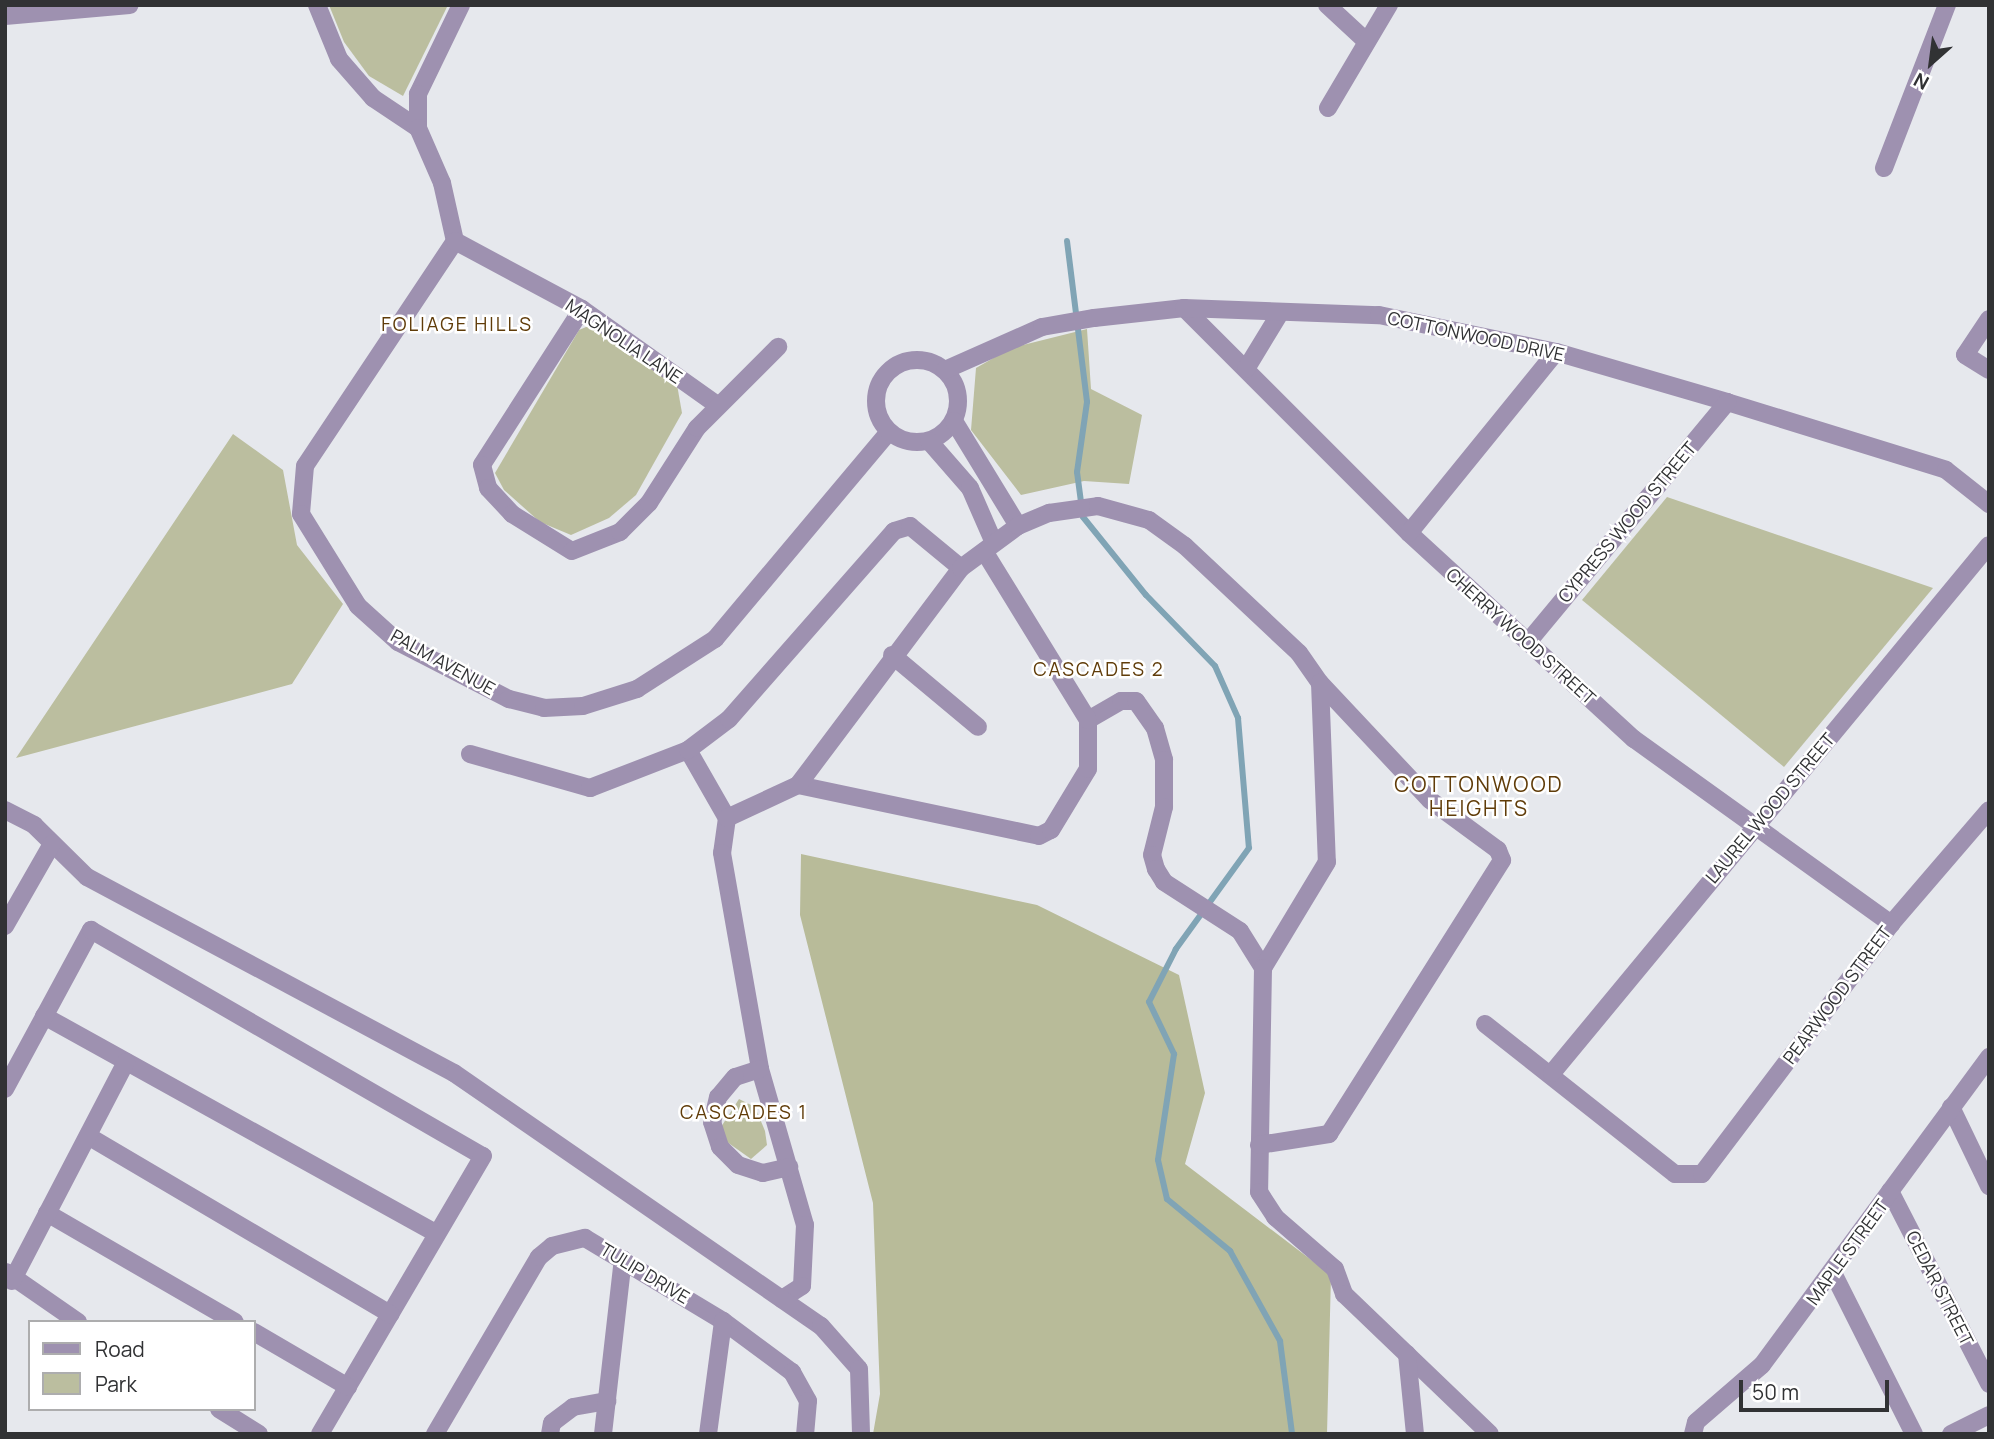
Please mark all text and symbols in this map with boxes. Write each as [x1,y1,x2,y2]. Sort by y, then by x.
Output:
north arrow [1896,28,1966,98]
text: N [1909,67,1933,96]
street label: MAGNOLIA LANE [562,294,686,388]
street label: COTTONWOOD DRIVE [1386,307,1566,365]
district label: FOLIAGE HILLS [383,314,531,336]
street label: CYPRESS WOOD STREET [1553,437,1701,607]
street label: CHERRY WOOD STREET [1442,563,1600,709]
street label: PALM AVENUE [387,624,499,700]
district label: CASCADES 2 [1035,659,1163,681]
street label: LAUREL WOOD STREET [1701,728,1839,888]
district label: COTTONWOOD HEIGHTS [1396,771,1562,821]
street label: PEARWOOD STREET [1778,922,1896,1068]
district label: CASCADES 1 [681,1102,807,1124]
street label: MAPLE STREET [1802,1195,1892,1309]
street label: CEDAR STREET [1902,1227,1978,1349]
street label: TULIP DRIVE [597,1238,693,1308]
legend [28,1320,256,1411]
text: Road [95,1335,145,1363]
scale bar [1742,1366,1892,1410]
text: Park [95,1370,137,1398]
text: 50 m [1752,1378,1799,1406]

